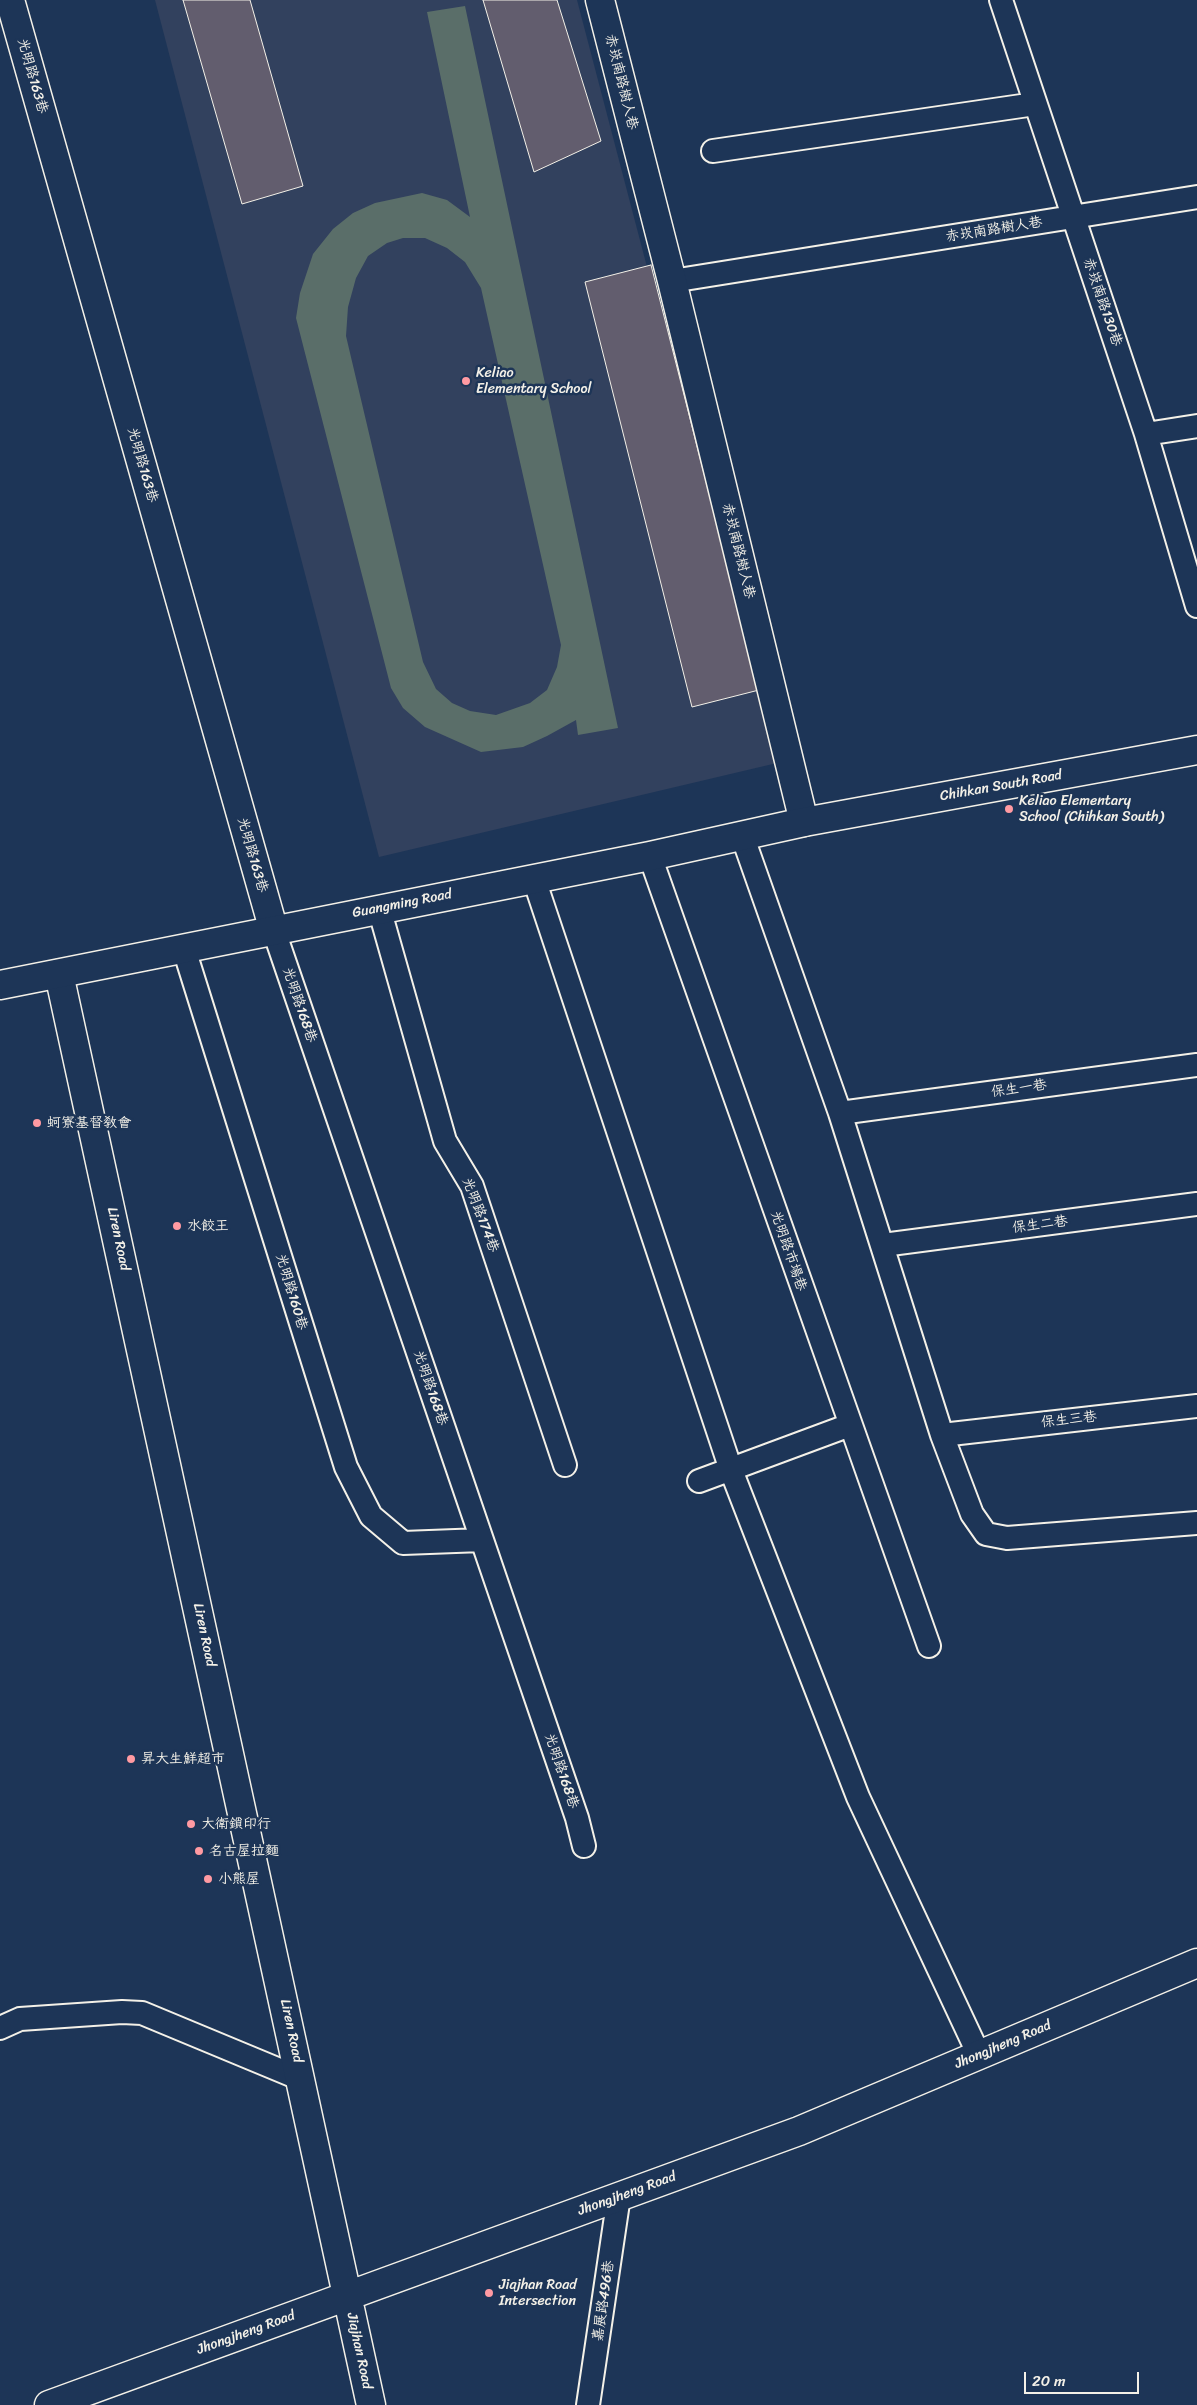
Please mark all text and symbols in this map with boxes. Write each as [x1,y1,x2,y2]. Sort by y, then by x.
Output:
street label: 赤崁南路樹人巷 [601,32,641,132]
street label: 光明路163巷 [13,36,51,116]
street label: 赤崁南路樹人巷 [944,214,1044,246]
street label: 赤崁南路130巷 [1079,256,1125,348]
place label: Keliao Elementary School [476,365,592,398]
marker: Keliao Elementary School [460,375,472,387]
street label: 光明路163巷 [123,425,161,505]
street label: 赤崁南路樹人巷 [718,501,758,601]
street label: Chihkan South Road [939,767,1063,805]
place label: Keliao Elementary School (Chihkan South) [1019,793,1164,826]
marker: Keliao Elementary School (Chihkan South) [1003,803,1015,815]
street label: 光明路163巷 [233,815,271,895]
street label: Guangming Road [351,886,453,922]
street label: 光明路168巷 [278,965,320,1045]
street label: 保生一巷 [990,1077,1048,1101]
place label: 蚵寮基督教會 [47,1115,131,1131]
marker: 蚵寮基督教會 [31,1117,43,1129]
street label: 光明路174巷 [458,1175,502,1255]
street label: Liren Road [103,1206,133,1272]
street label: 光明路市場巷 [766,1209,810,1293]
street label: 保生二巷 [1011,1213,1069,1237]
place label: 水餃王 [187,1218,229,1234]
marker: 水餃王 [171,1220,183,1232]
street label: 光明路160巷 [271,1252,311,1332]
street label: 光明路168巷 [409,1348,451,1428]
street label: 保生三巷 [1040,1409,1098,1431]
street label: Liren Road [189,1602,219,1668]
street label: 光明路168巷 [540,1731,582,1811]
place label: 昇大生鮮超市 [141,1751,225,1767]
marker: 昇大生鮮超市 [125,1753,137,1765]
place label: 大衛鎖印行 [201,1816,271,1832]
marker: 大衛鎖印行 [185,1818,197,1830]
place label: 名古屋拉麵 [209,1843,279,1859]
marker: 名古屋拉麵 [193,1845,205,1857]
place label: 小熊屋 [218,1871,260,1887]
marker: 小熊屋 [202,1873,214,1885]
street label: Liren Road [276,1998,306,2064]
street label: Jhongjheng Road [952,2017,1054,2073]
street label: Jhongjheng Road [576,2168,678,2220]
street label: 嘉展路496巷 [590,2260,618,2342]
place label: Jiajhan Road Intersection [499,2277,577,2310]
marker: Jiajhan Road Intersection [483,2287,495,2299]
street label: Jhongjheng Road [195,2307,297,2359]
street label: Jiajhan Road [343,2311,375,2391]
scale bar [1027,2362,1142,2394]
text: 20 m [1032,2368,1066,2394]

